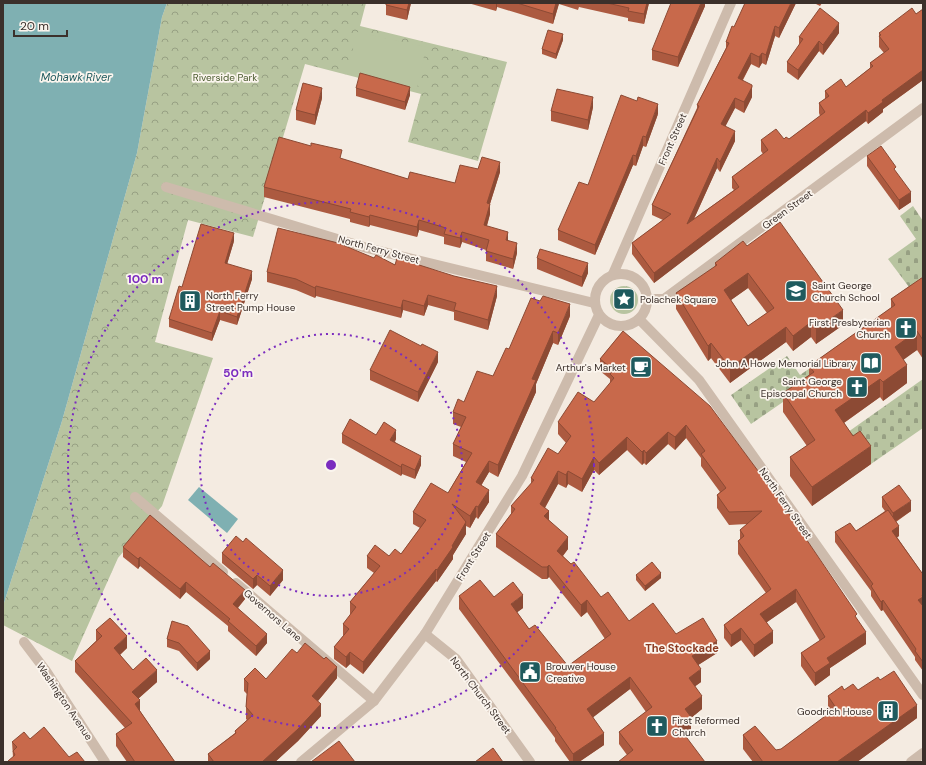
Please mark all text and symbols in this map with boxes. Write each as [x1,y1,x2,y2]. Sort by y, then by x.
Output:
scale bar [14,12,67,38]
text: 20 m [20,18,49,34]
water label: Mohawk River [41,70,112,84]
park label: Riverside Park [193,71,257,84]
street label: Front Street [655,111,690,167]
street label: Green Street [760,187,815,232]
street label: North Ferry Street [337,232,421,267]
text: 100 m [127,271,163,287]
school or university icon: Saint George Church School [783,278,809,304]
place label: Saint George Church School [812,279,880,304]
place icon: Polachek Square [611,286,637,312]
building icon: North Ferry Street Pump House [177,288,203,314]
place label: North Ferry Street Pump House [206,289,296,314]
place label: Polachek Square [640,293,717,306]
church icon: First Presbyterian Church [893,315,919,341]
place label: First Presbyterian Church [809,316,890,341]
library icon: John A Howe Memorial Library [858,350,884,376]
cafe icon: Arthur's Market [628,354,654,380]
place label: John A Howe Memorial Library [716,357,856,370]
place label: Arthur's Market [556,361,626,374]
text: 50 m [223,365,253,381]
church icon: Saint George Episcopal Church [844,374,870,400]
place label: Saint George Episcopal Church [761,375,842,400]
centre of rings [324,458,338,472]
street label: North Ferry Street [756,465,815,541]
street label: Front Street [453,529,494,583]
street label: Governors Lane [241,587,305,644]
district label: The Stockade [645,641,719,655]
street label: North Church Street [447,654,514,737]
public building icon: Brouwer House Creative [517,659,543,685]
street label: Washington Avenue [34,660,96,743]
place label: Brouwer House Creative [546,660,616,685]
building icon: Goodrich House [875,698,901,724]
place label: Goodrich House [797,705,872,718]
church icon: First Reformed Church [644,713,670,739]
place label: First Reformed Church [672,714,740,739]

